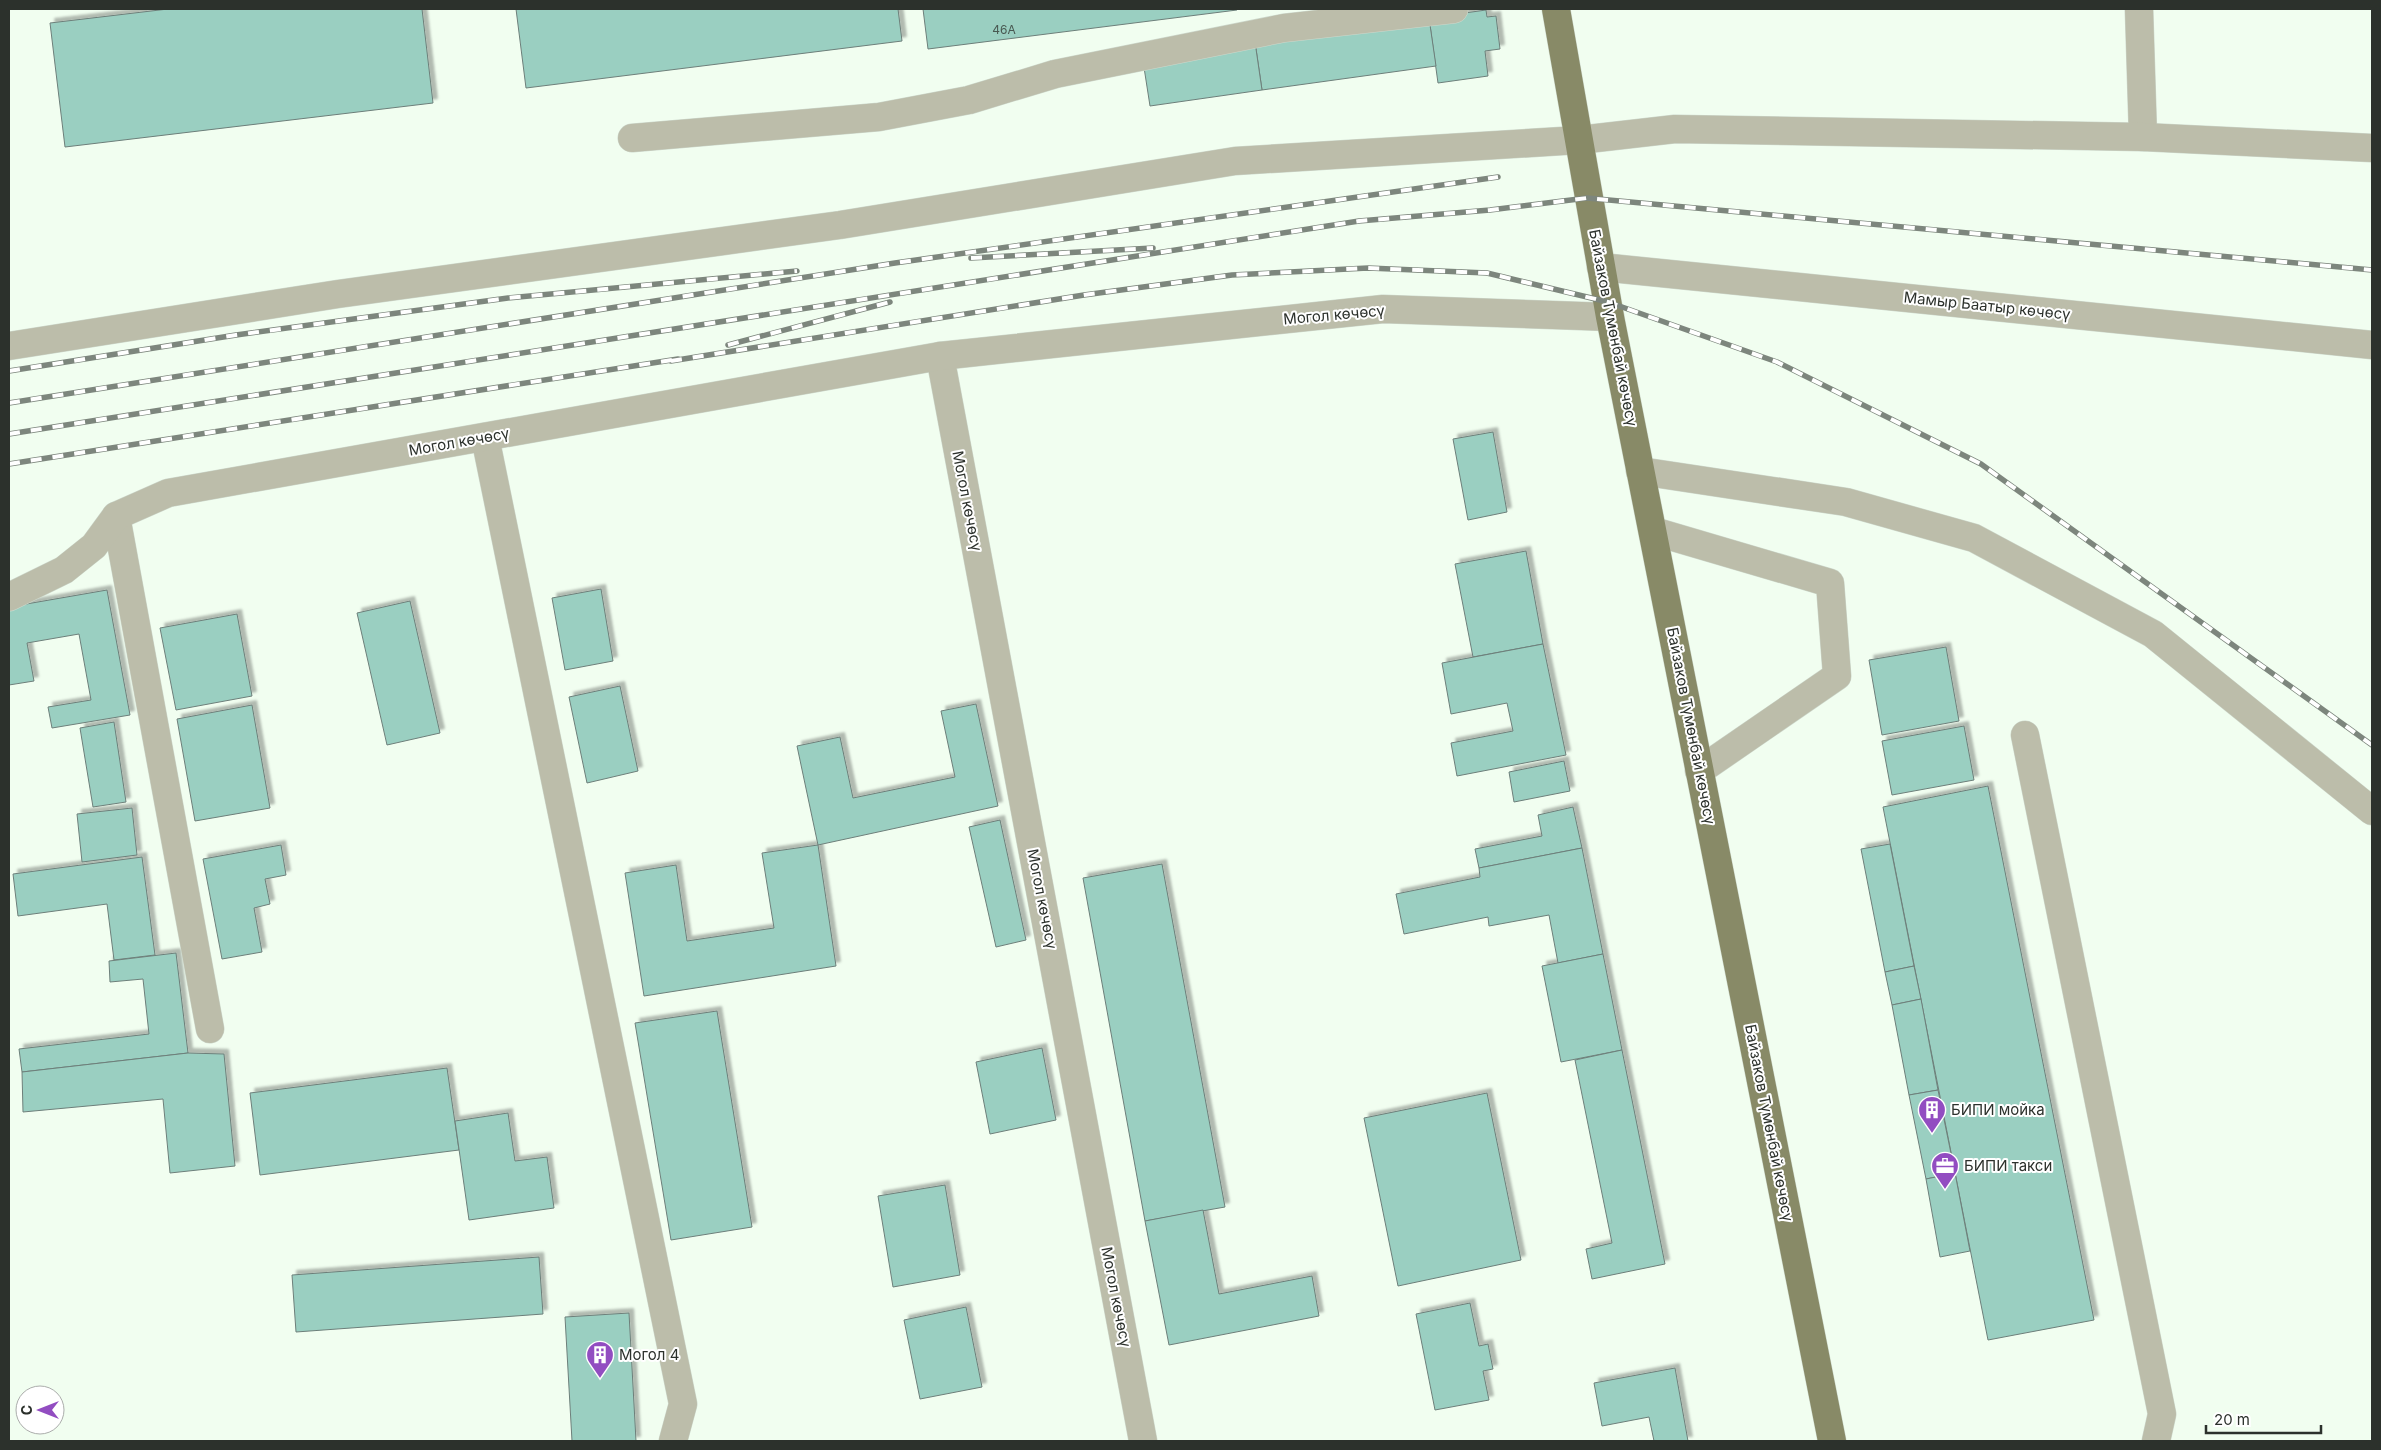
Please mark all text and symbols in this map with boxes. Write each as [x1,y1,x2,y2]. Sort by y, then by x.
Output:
house number: 46А [992,22,1016,37]
street label: Байзаков Түмөнбай көчөсү [1585,228,1642,429]
street label: Мамыр Баатыр көчөсү [1903,287,2072,324]
street label: Могол көчөсү [1282,301,1386,328]
street label: Могол көчөсү [407,423,511,460]
street label: Могол көчөсү [948,449,987,553]
street label: Байзаков Түмөнбай көчөсү [1663,626,1720,827]
street label: Могол көчөсү [1023,847,1062,951]
street label: Байзаков Түмөнбай көчөсү [1741,1023,1798,1224]
building icon: БИПИ мойка [1917,1095,1947,1134]
place label: БИПИ мойка [1951,1100,2045,1119]
office icon: БИПИ такси [1930,1151,1960,1190]
place label: БИПИ такси [1964,1156,2052,1175]
street label: Могол көчөсү [1097,1245,1136,1349]
building icon: Могол 4 [585,1340,615,1379]
place label: Могол 4 [619,1345,679,1364]
north arrow [15,1385,65,1435]
scale bar [2206,1402,2321,1434]
text: С [18,1405,35,1415]
text: 20 m [2214,1410,2250,1429]

